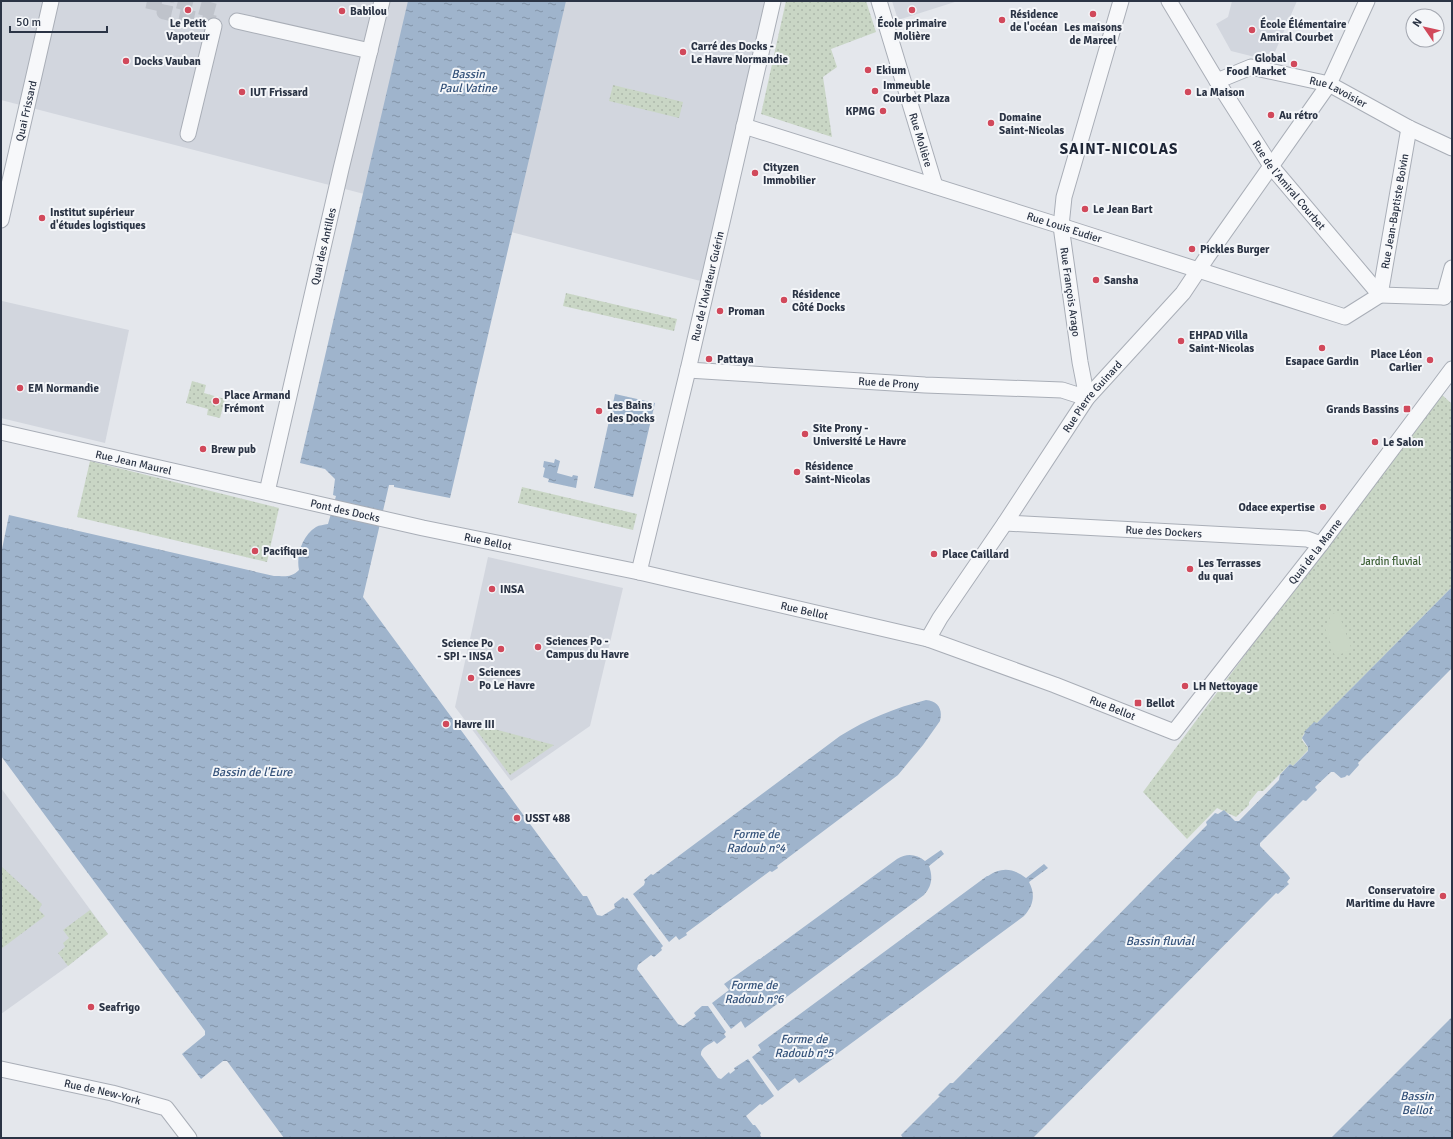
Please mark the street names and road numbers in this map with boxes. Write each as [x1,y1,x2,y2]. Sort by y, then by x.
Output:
street label: Rue Lavoisier [1308,73,1369,110]
street label: Quai Frissard [13,79,39,142]
street label: Rue Molière [907,111,935,168]
street label: Rue de l'Amiral Courbet [1250,138,1329,232]
street label: Rue Jean-Baptiste Boivin [1378,153,1411,270]
street label: Quai des Antilles [308,206,338,286]
street label: Rue Louis Eudier [1025,209,1104,245]
street label: Rue de l'Aviateur Guérin [688,230,726,342]
street label: Rue François Arago [1057,246,1083,338]
street label: Rue Pierre Guinard [1060,358,1125,435]
street label: Rue de Prony [858,374,920,391]
street label: Rue Jean Maurel [94,447,173,477]
street label: Pont des Docks [309,496,381,525]
street label: Quai de la Marne [1286,516,1344,587]
street label: Rue des Dockers [1125,523,1203,540]
street label: Rue Bellot [463,530,513,552]
street label: Rue Bellot [779,599,829,622]
street label: Rue Bellot [1088,693,1138,723]
street label: Rue de New-York [63,1076,143,1107]

